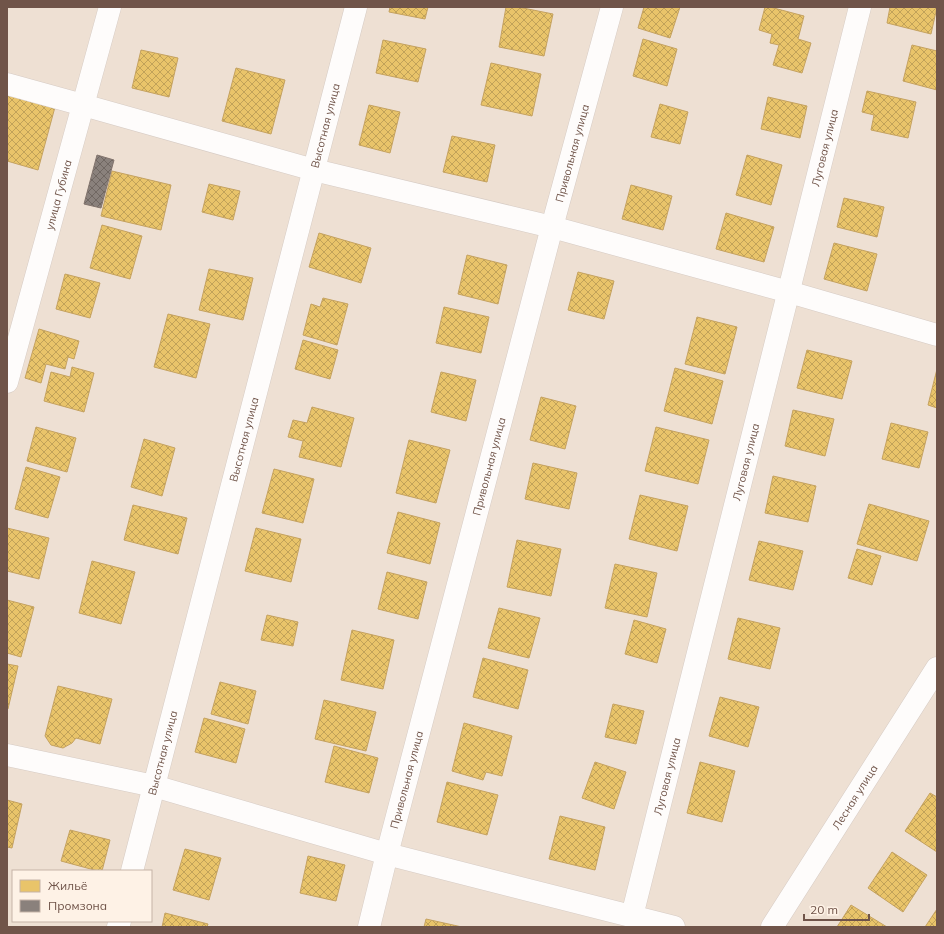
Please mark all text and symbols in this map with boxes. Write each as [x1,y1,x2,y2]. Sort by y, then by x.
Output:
street label: Высотная улица [308,82,343,169]
street label: Привольная улица [552,103,592,204]
street label: Луговая улица [808,108,841,188]
street label: улица Губина [42,158,75,232]
street label: Высотная улица [226,395,262,483]
street label: Привольная улица [469,416,509,517]
street label: Луговая улица [729,422,762,502]
street label: Высотная улица [145,709,180,797]
street label: Привольная улица [387,729,426,830]
street label: Луговая улица [651,736,683,817]
street label: Лесная улица [829,762,881,832]
legend [12,870,152,922]
text: Жильё [48,878,88,893]
scale bar [804,896,869,922]
text: Промзона [48,898,107,913]
text: 20 m [810,902,838,917]

